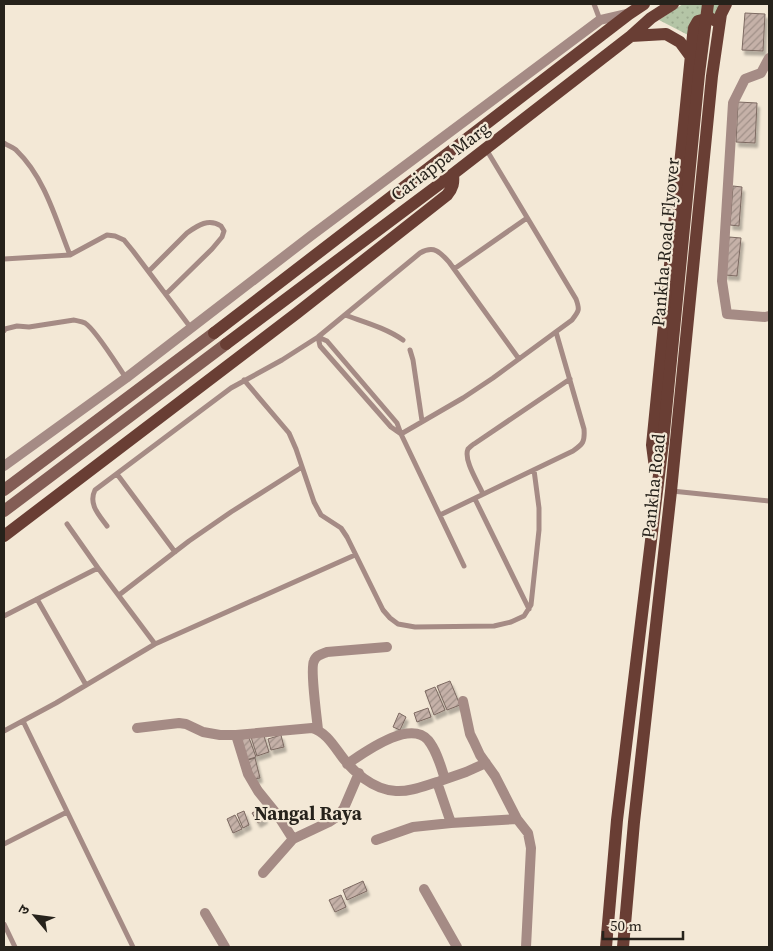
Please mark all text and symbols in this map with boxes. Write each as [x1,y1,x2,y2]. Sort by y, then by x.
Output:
street label: Cariappa Marg [385,115,495,207]
street label: Pankha Road Flyover [645,156,685,327]
street label: Pankha Road [635,432,671,540]
district label: Nangal Raya [254,800,363,826]
north arrow [10,891,60,941]
text: उ [13,901,35,918]
scale bar [603,908,683,940]
text: 50 m [610,915,642,936]

